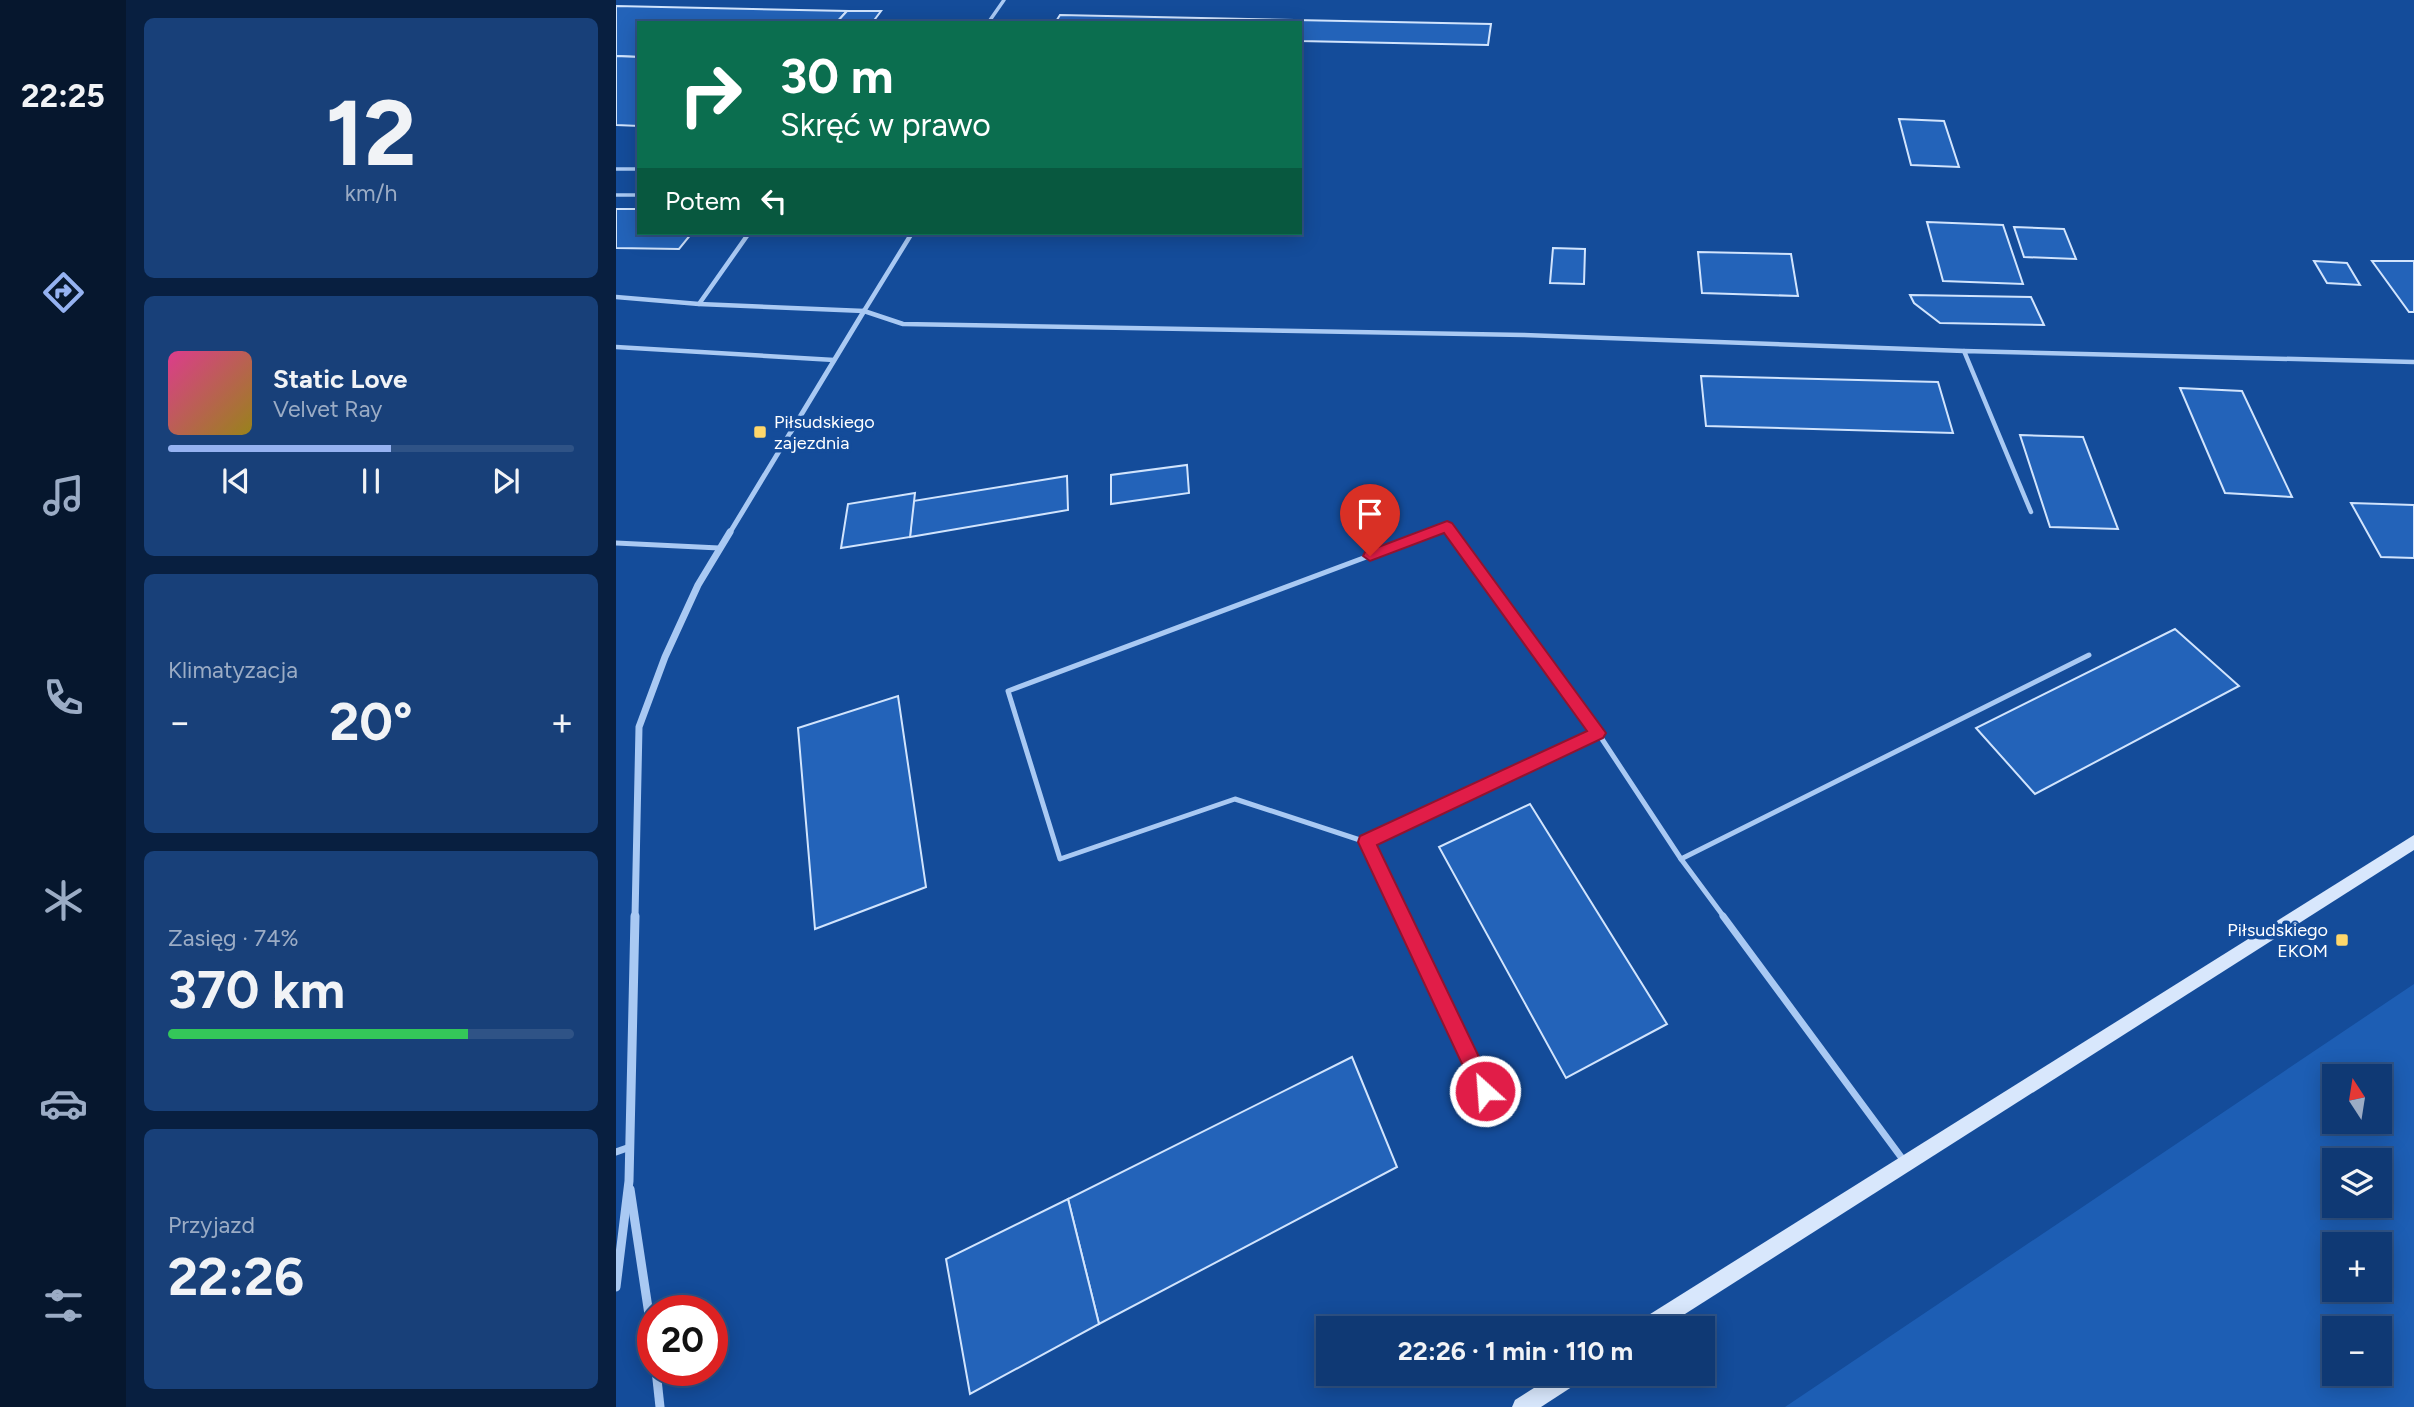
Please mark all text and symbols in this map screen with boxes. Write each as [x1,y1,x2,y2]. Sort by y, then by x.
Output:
text: 30 m [780,46,893,105]
icon: right [665,49,756,140]
text: 22:25 [21,77,105,115]
text: 12 [325,79,417,188]
text: Skręć w prawo [780,106,991,144]
text: km/h [345,179,397,207]
icon: left [755,182,793,220]
text: Potem [665,185,741,217]
icon: directions [39,268,88,317]
text: Static Love [273,363,407,395]
text: Velvet Ray [273,395,382,423]
place label: Piłsudskiego zajezdnia [774,411,875,454]
marker: Piłsudskiego zajezdnia [752,424,768,440]
icon: previous [217,462,255,500]
icon: pause [352,462,390,500]
icon: next [487,462,525,500]
icon: music [39,471,88,520]
pin [1340,484,1400,556]
icon: arrive [1351,495,1389,533]
text: Klimatyzacja [168,656,298,684]
icon: phone [39,673,88,722]
text: 20° [329,691,413,753]
text: − [168,699,192,745]
text: + [550,699,574,745]
icon: climate [39,876,88,925]
place label: Piłsudskiego EKOM [2227,919,2328,962]
text: Zasięg · 74% [168,924,299,952]
marker: Piłsudskiego EKOM [2334,932,2350,948]
text: 370 km [168,959,345,1021]
position arrow [1448,1054,1522,1128]
north arrow [2322,1064,2392,1134]
map controls [2322,1064,2392,1386]
icon: car [39,1079,88,1128]
button: layers [2322,1148,2392,1218]
text: Przyjazd [168,1211,255,1239]
button: + [2322,1232,2392,1302]
text: 22:26 [168,1246,304,1308]
icon: filters [39,1281,88,1330]
speed limit sign: 20 [637,1295,728,1386]
button: − [2322,1316,2392,1386]
text: 22:26 · 1 min · 110 m [1398,1335,1633,1367]

